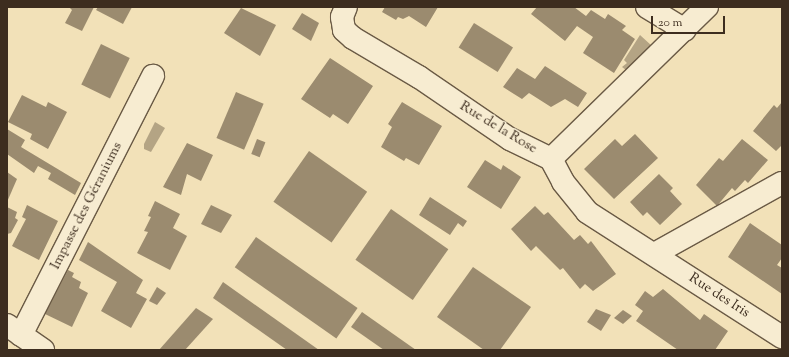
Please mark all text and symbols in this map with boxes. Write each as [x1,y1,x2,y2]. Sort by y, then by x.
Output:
scale bar [653,8,727,34]
text: 20 m [658,14,682,32]
street label: Rue de la Rose [456,98,540,158]
street label: Impasse des Géraniums [48,140,126,272]
street label: Rue des Iris [685,270,753,322]

